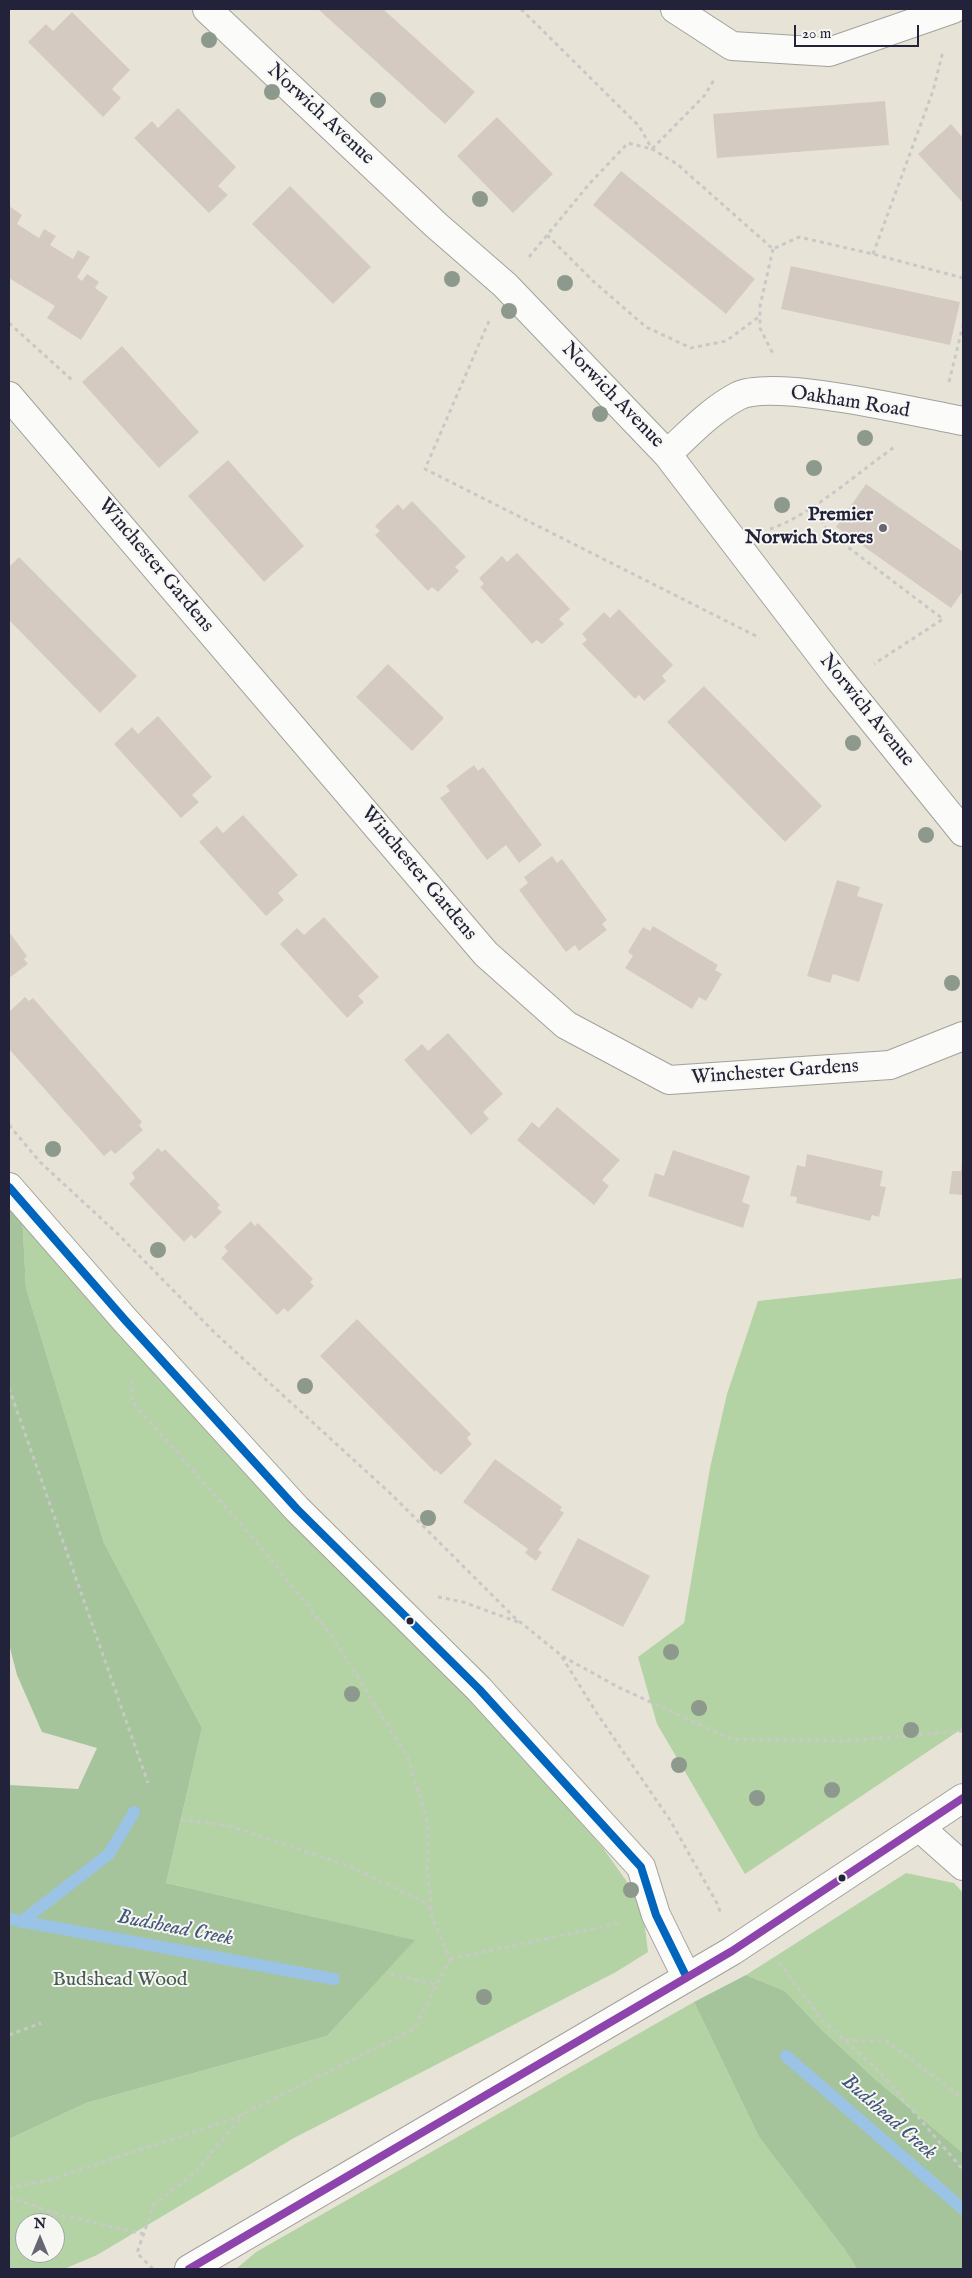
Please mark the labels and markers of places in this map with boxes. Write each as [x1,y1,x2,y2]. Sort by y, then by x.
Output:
place label: Premier Norwich Stores [745,504,873,551]
marker: Premier Norwich Stores [877,522,889,534]
unlabelled marker [405,1616,415,1626]
unlabelled marker [837,1873,847,1883]

